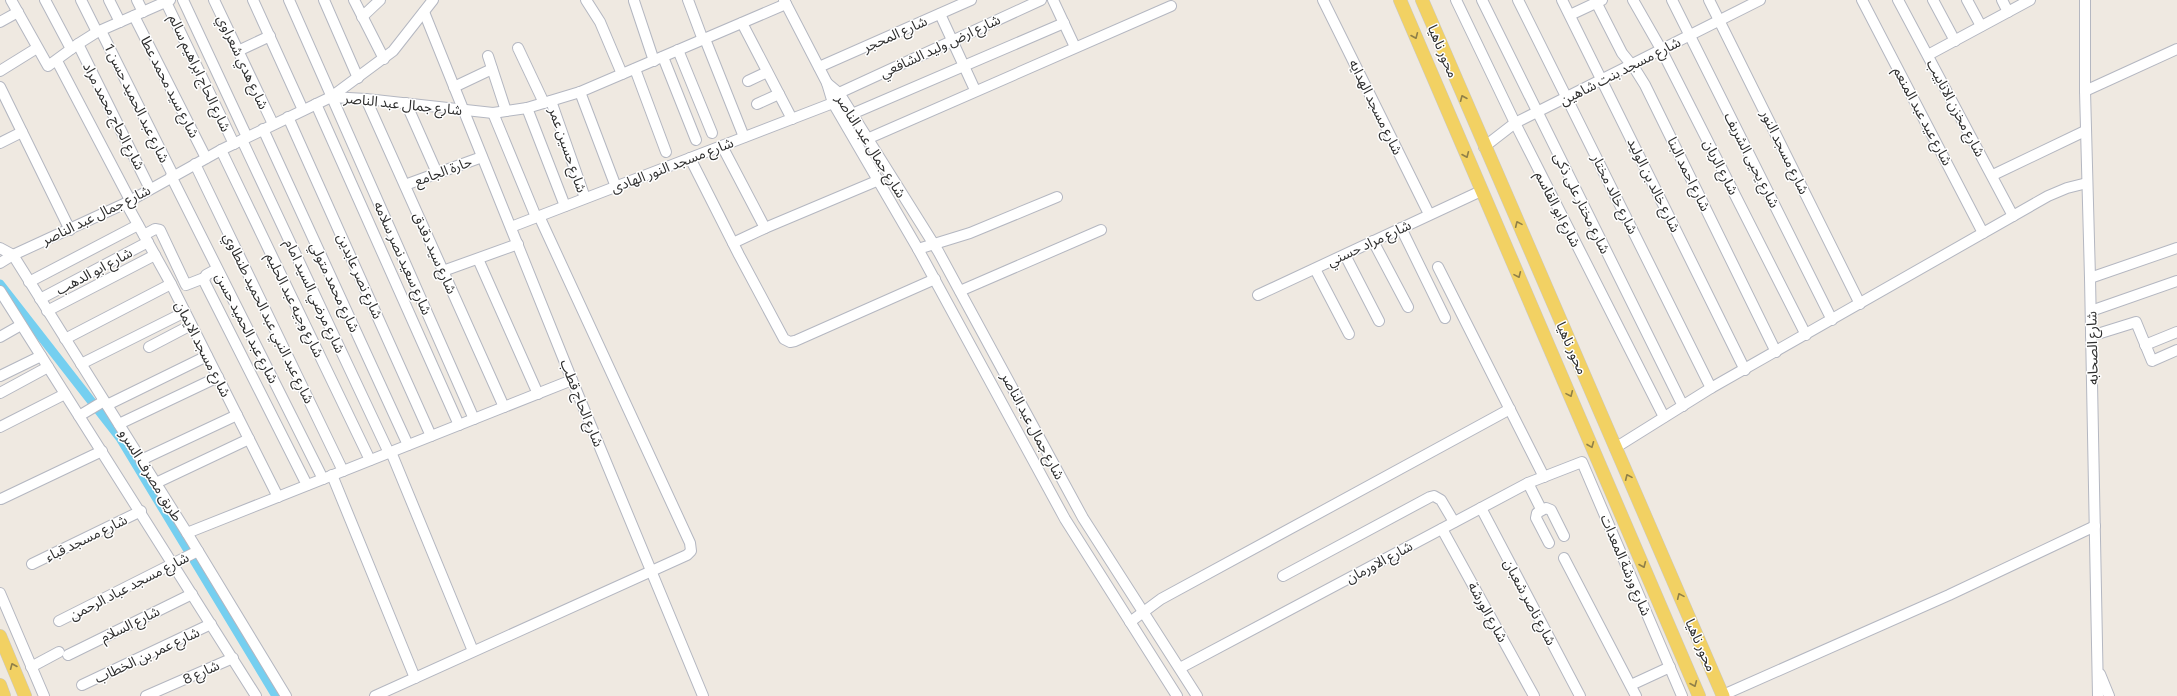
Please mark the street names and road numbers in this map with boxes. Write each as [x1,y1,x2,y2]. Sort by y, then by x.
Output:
street label: شارع ارض وليد الشافعي [877,10,1004,84]
street label: شارع الحاج ابراهيم سالم [163,11,235,135]
street label: شارع هدي شعراوي [211,12,273,113]
street label: شارع المحجر [859,12,931,58]
street label: محور ناهيا [1424,22,1462,80]
street label: شارع سيد محمد عطا [135,33,203,142]
street label: شارع مسجد بنت شاهين [1557,33,1684,111]
street label: شارع عبد الحميد حسن 1 [99,40,174,166]
street label: شارع مسجد الهدايه [1343,56,1407,159]
street label: شارع مخزن الانابيب [1921,56,1989,161]
street label: شارع الحاج محمد مراد [77,59,149,174]
street label: شارع عيد عبد المنعم [1888,63,1957,169]
street label: شارع جمال عبد الناصر [342,89,463,121]
street label: شارع جمال عبد الناصر [830,90,910,202]
street label: شارع حسين عمر [543,104,591,196]
street label: شارع مسجد النور [1755,106,1813,198]
street label: شارع يحيى الشريف [1718,109,1784,212]
street label: شارع مسجد النور الهادى [608,133,737,199]
street label: شارع احمد البنا [1661,134,1715,215]
street label: شارع خالد بن الوليد [1622,135,1685,236]
street label: شارع الريان [1698,136,1743,199]
street label: شارع مختار على ذكى [1548,149,1614,257]
street label: شارع خالد مختار [1586,150,1642,238]
street label: حارة الجامع [412,152,475,192]
street label: شارع ابو القاسم [1529,168,1585,251]
street label: شارع جمال عبد الناصر [38,181,154,251]
street label: شارع سعيد نصر سلامه [368,198,436,318]
street label: شارع سيد دقدق [407,209,461,297]
street label: شارع مراد حسني [1324,216,1415,272]
street label: شارع عبد النبي عبد الحميد طنطاوي [218,230,318,407]
street label: شارع نصر عابدين [331,230,387,323]
street label: شارع مرضي السيد امام [279,236,349,357]
street label: شارع محمد متولي [304,239,364,336]
street label: شارع ابو الدهب [53,243,136,300]
street label: شارع وجيه عبد الحليم [260,250,328,361]
street label: شارع عبد الحميد حسن [210,270,283,387]
street label: شارع مسجد الايمان [169,298,235,401]
street label: شارع الصحابه [2082,311,2104,385]
street label: محور ناهيا [1552,319,1592,377]
street label: شارع الحاج قطب [554,356,608,450]
street label: شارع جمال عبد الناصر [995,368,1069,484]
street label: طريق مصرف السرو [115,425,187,525]
street label: شارع مسجد قباء [42,510,131,567]
street label: شارع ورشة المعدات [1595,512,1655,619]
street label: شارع الاورمان [1342,537,1417,589]
street label: شارع مسجد عباد الرحمن [66,548,193,626]
street label: شارع ناصر شعبان [1498,556,1560,649]
street label: شارع الورشة [1462,579,1512,646]
street label: شارع السلام [97,602,164,648]
street label: محور ناهيا [1681,616,1721,674]
street label: شارع عمر بن الخطاب [92,623,203,689]
street label: شارع 8 [180,656,223,690]

